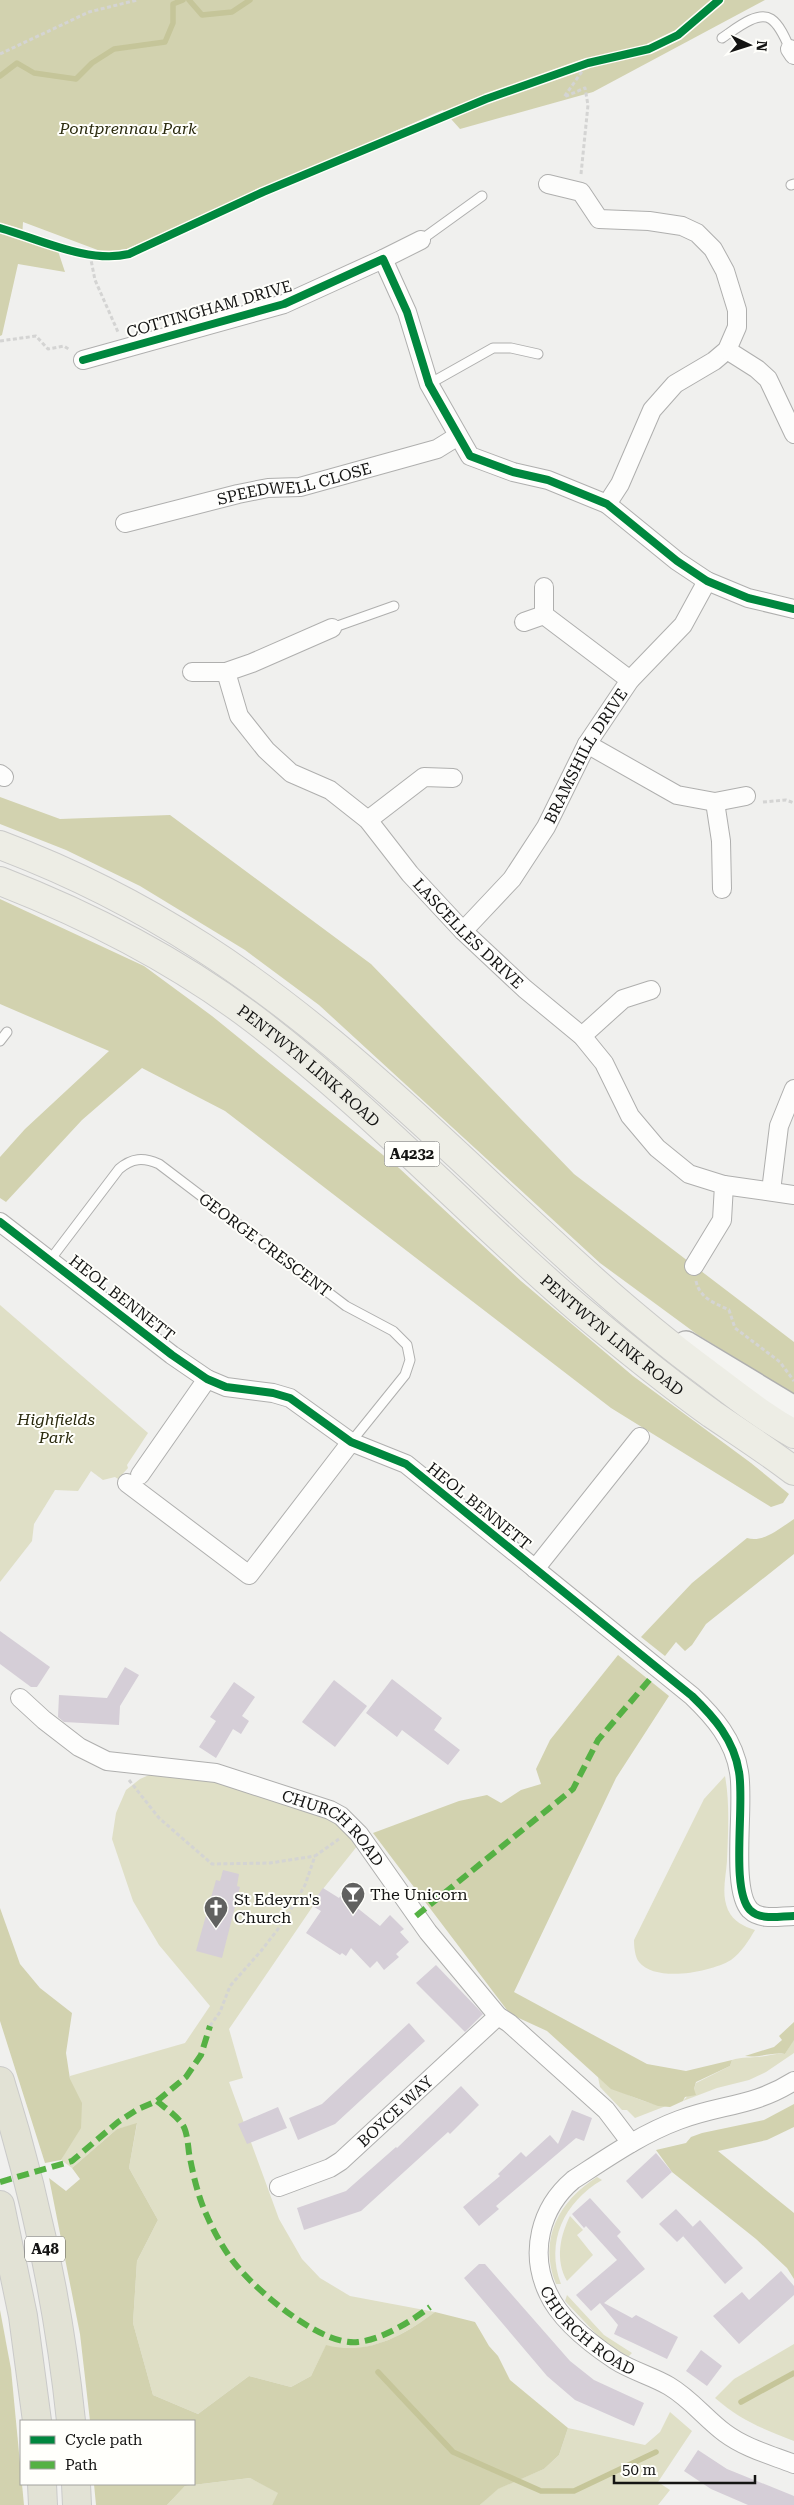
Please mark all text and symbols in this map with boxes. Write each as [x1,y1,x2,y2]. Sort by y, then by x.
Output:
north arrow [724,20,774,70]
text: N [754,40,770,52]
park label: Pontprennau Park [58,119,197,138]
street label: COTTINGHAM DRIVE [124,276,294,342]
street label: SPEEDWELL CLOSE [215,458,373,509]
street label: BRAMSHILL DRIVE [540,685,631,827]
street label: LASCELLES DRIVE [409,874,528,992]
street label: PENTWYN LINK ROAD [234,1001,384,1131]
road number: A4232 [384,1142,440,1166]
street label: GEORGE CRESCENT [195,1189,335,1301]
street label: HEOL BENNETT [66,1251,179,1345]
street label: PENTWYN LINK ROAD [537,1270,688,1399]
park label: Highfields Park [16,1410,95,1447]
street label: HEOL BENNETT [423,1458,535,1554]
street label: CHURCH ROAD [280,1786,388,1870]
bar icon: The Unicorn [340,1881,366,1915]
place label: The Unicorn [370,1885,467,1904]
place label: St Edeyrn's Church [234,1890,320,1927]
church icon: St Edeyrn's Church [203,1895,229,1929]
street label: BOYCE WAY [353,2072,437,2151]
road number: A48 [25,2236,65,2262]
street label: CHURCH ROAD [536,2283,638,2379]
legend [20,2420,195,2485]
text: Cycle path [65,2431,143,2449]
scale bar [614,2452,755,2484]
text: Path [65,2456,98,2474]
text: 50 m [622,2461,657,2479]

